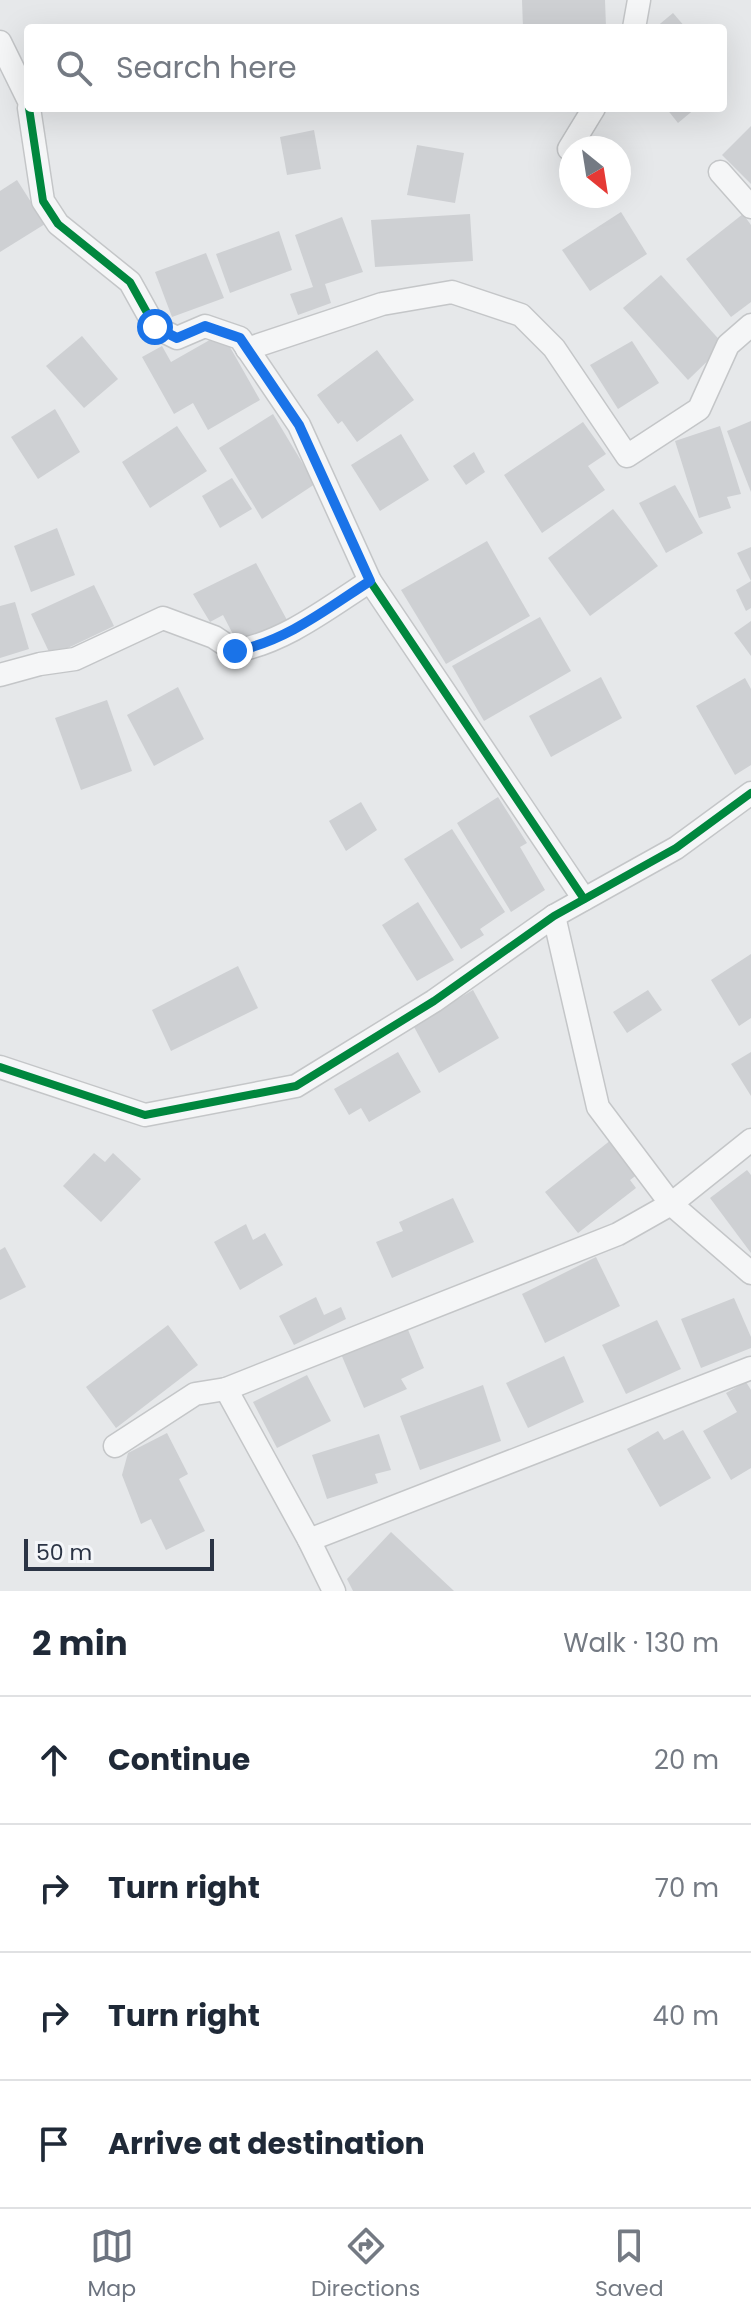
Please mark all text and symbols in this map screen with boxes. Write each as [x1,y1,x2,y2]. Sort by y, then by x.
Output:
search box [24,24,727,112]
icon: search [52,46,96,90]
text: Search here [116,46,297,89]
north arrow [559,136,631,208]
route start [137,309,173,345]
route end [217,633,253,669]
scale bar [24,1535,214,1571]
text: 50 m [36,1537,92,1568]
text: 2 min [32,1619,128,1667]
text: Walk · 130 m [563,1625,719,1661]
icon: ahead [32,1738,76,1782]
text: Continue [108,1738,250,1781]
text: 20 m [654,1742,719,1778]
icon: right [32,1866,76,1910]
text: Turn right [108,1866,260,1909]
text: 70 m [655,1870,719,1906]
icon: right [32,1994,76,2038]
text: Turn right [108,1994,260,2037]
text: 40 m [653,1998,719,2034]
icon: arrive [32,2122,76,2166]
text: Arrive at destination [108,2122,425,2165]
tab: Map [87,2224,136,2305]
tab: Directions [311,2224,420,2305]
tab: Saved [595,2224,664,2305]

